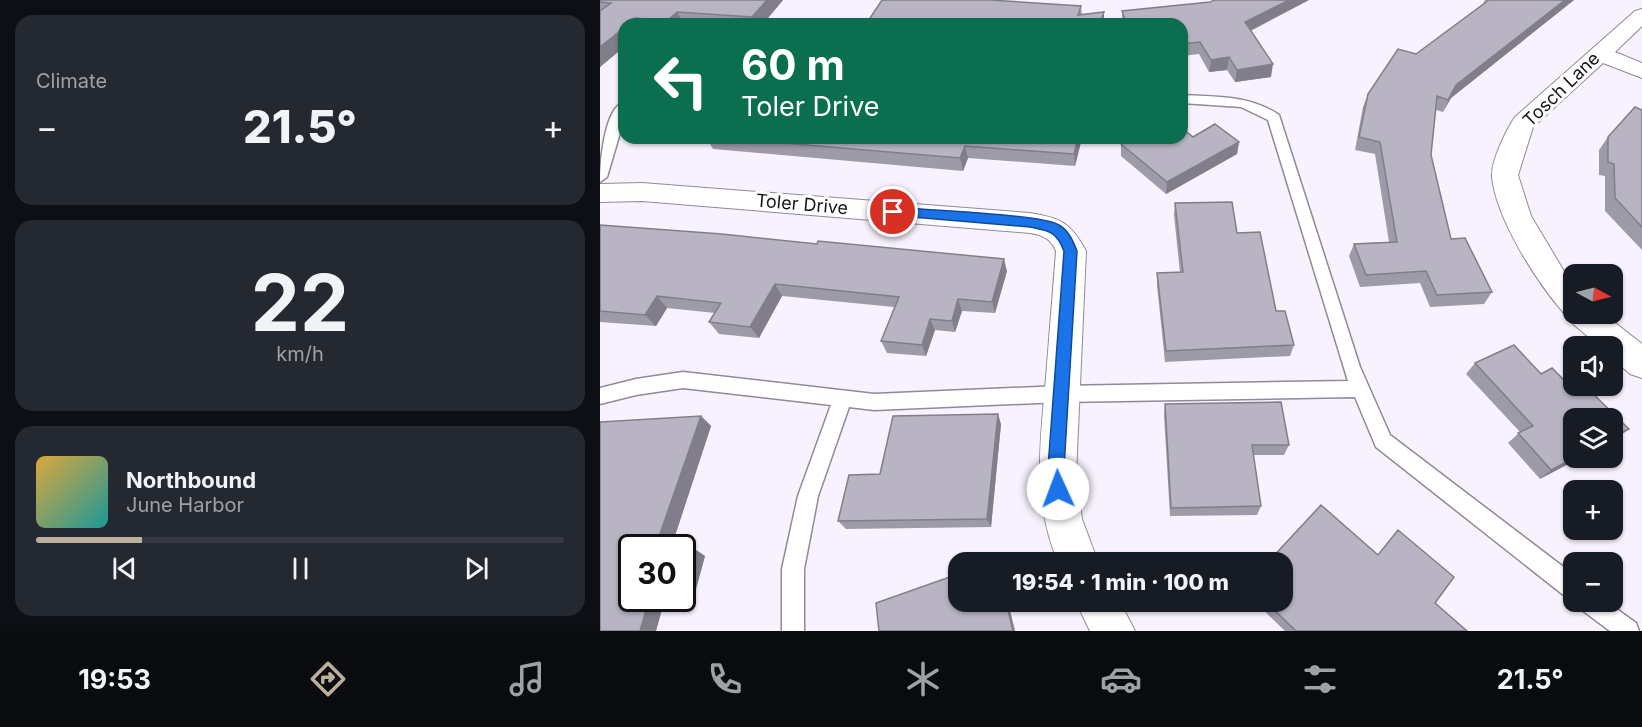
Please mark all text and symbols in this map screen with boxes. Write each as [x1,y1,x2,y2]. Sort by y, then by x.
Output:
text: 60 m [741,39,845,90]
icon: left [642,42,720,120]
street label: Tosch Lane [1518,47,1604,131]
text: Climate [36,69,107,93]
text: Toler Drive [741,90,880,123]
text: 21.5° [243,99,357,154]
text: − [36,107,58,147]
text: + [542,107,564,147]
pin [867,186,918,237]
street label: Toler Drive [755,190,849,218]
icon: arrive [876,195,909,228]
text: 22 [251,255,349,350]
north arrow [1563,264,1623,324]
map controls [1563,264,1623,612]
button: sound [1563,336,1623,396]
text: km/h [276,342,324,366]
button: layers [1563,408,1623,468]
position arrow [1026,457,1090,521]
text: Northbound [126,467,256,493]
button: + [1563,480,1623,540]
text: June Harbor [126,493,244,517]
speed limit sign: 30 [618,534,696,612]
icon: previous [108,552,141,585]
icon: pause [284,552,317,585]
icon: next [460,552,493,585]
button: − [1563,552,1623,612]
text: 19:54 · 1 min · 100 m [1012,569,1229,595]
icon: directions [307,658,349,700]
icon: music [506,658,548,700]
icon: phone [704,658,746,700]
icon: climate [902,658,944,700]
icon: car [1100,658,1142,700]
icon: filters [1299,658,1341,700]
text: 19:53 [78,663,151,696]
text: 21.5° [1497,663,1564,696]

